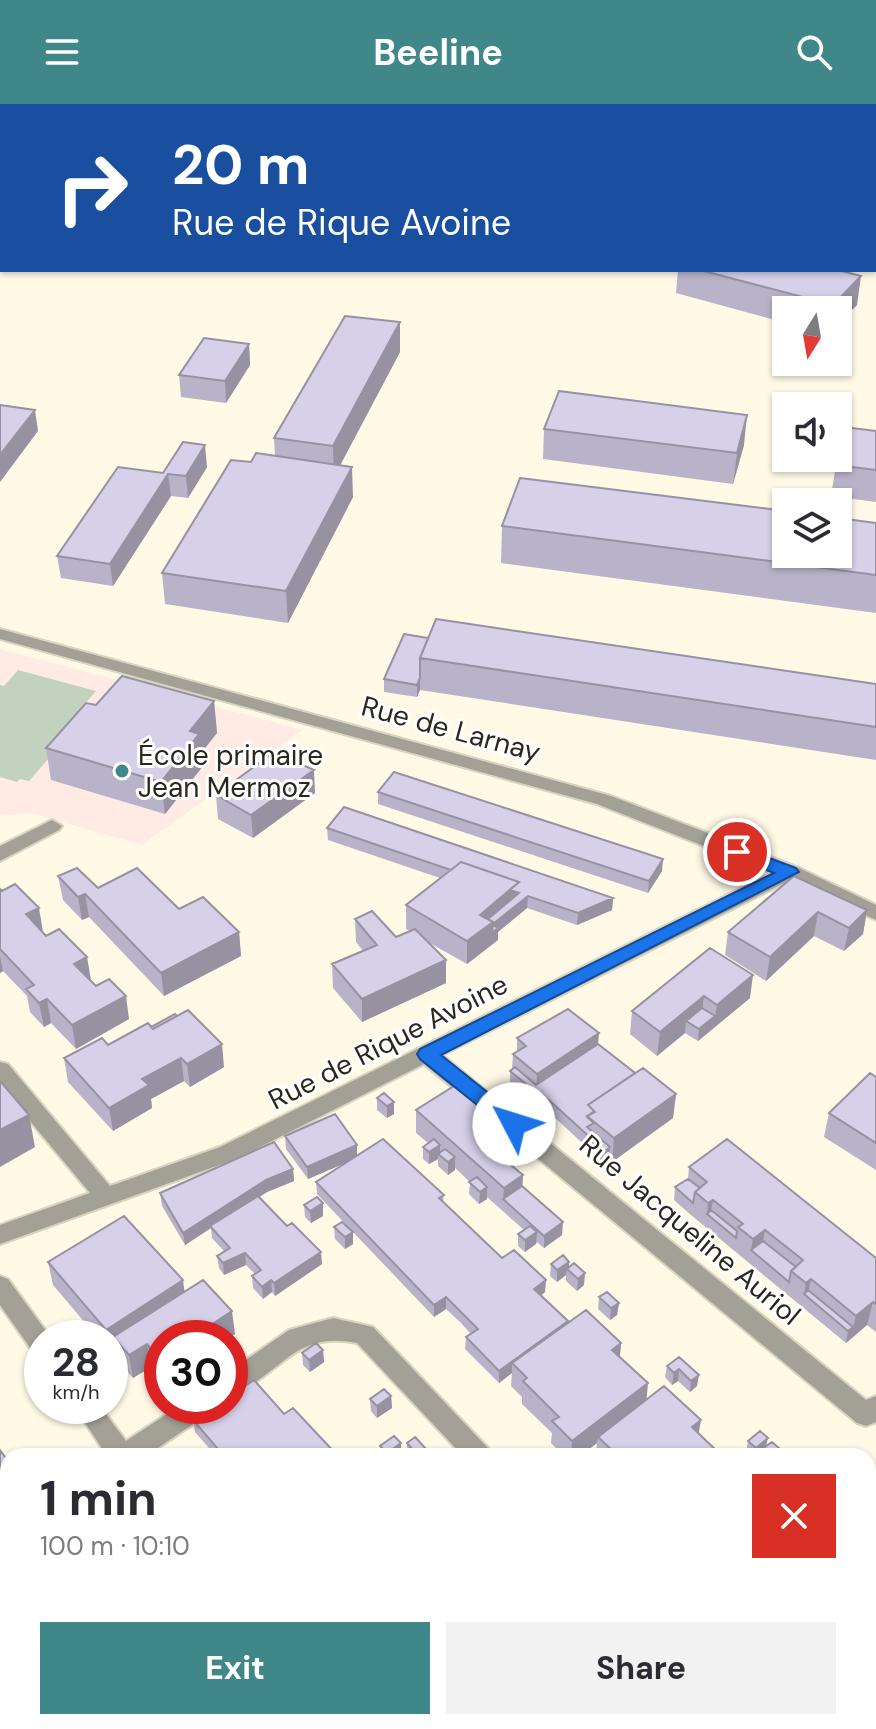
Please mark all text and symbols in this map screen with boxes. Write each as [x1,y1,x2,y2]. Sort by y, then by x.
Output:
text: Beeline [373,29,503,76]
icon: menu [40,30,84,74]
icon: search [792,30,836,74]
text: 20 m [172,128,309,201]
icon: right [40,136,144,240]
text: Rue de Rique Avoine [172,199,511,246]
north arrow [772,296,852,376]
map controls [772,296,852,568]
button: sound [772,392,852,472]
button: layers [772,488,852,568]
street label: Rue de Larnay [357,687,545,771]
place label: École primaire Jean Mermoz [138,737,323,806]
marker: École primaire Jean Mermoz [113,762,131,780]
pin [703,818,771,886]
icon: arrive [715,830,759,874]
street label: Rue de Rique Avoine [262,966,514,1118]
position arrow [472,1082,556,1166]
street label: Rue Jacqueline Auriol [572,1127,808,1333]
speed limit sign: 30 [144,1320,248,1424]
text: 28 [52,1336,100,1388]
text: km/h [52,1379,100,1405]
text: 1 min [40,1467,157,1530]
button: close [752,1474,836,1558]
text: 100 m · 10:10 [40,1529,190,1563]
button: Exit [40,1622,430,1714]
button: Share [446,1622,836,1714]

